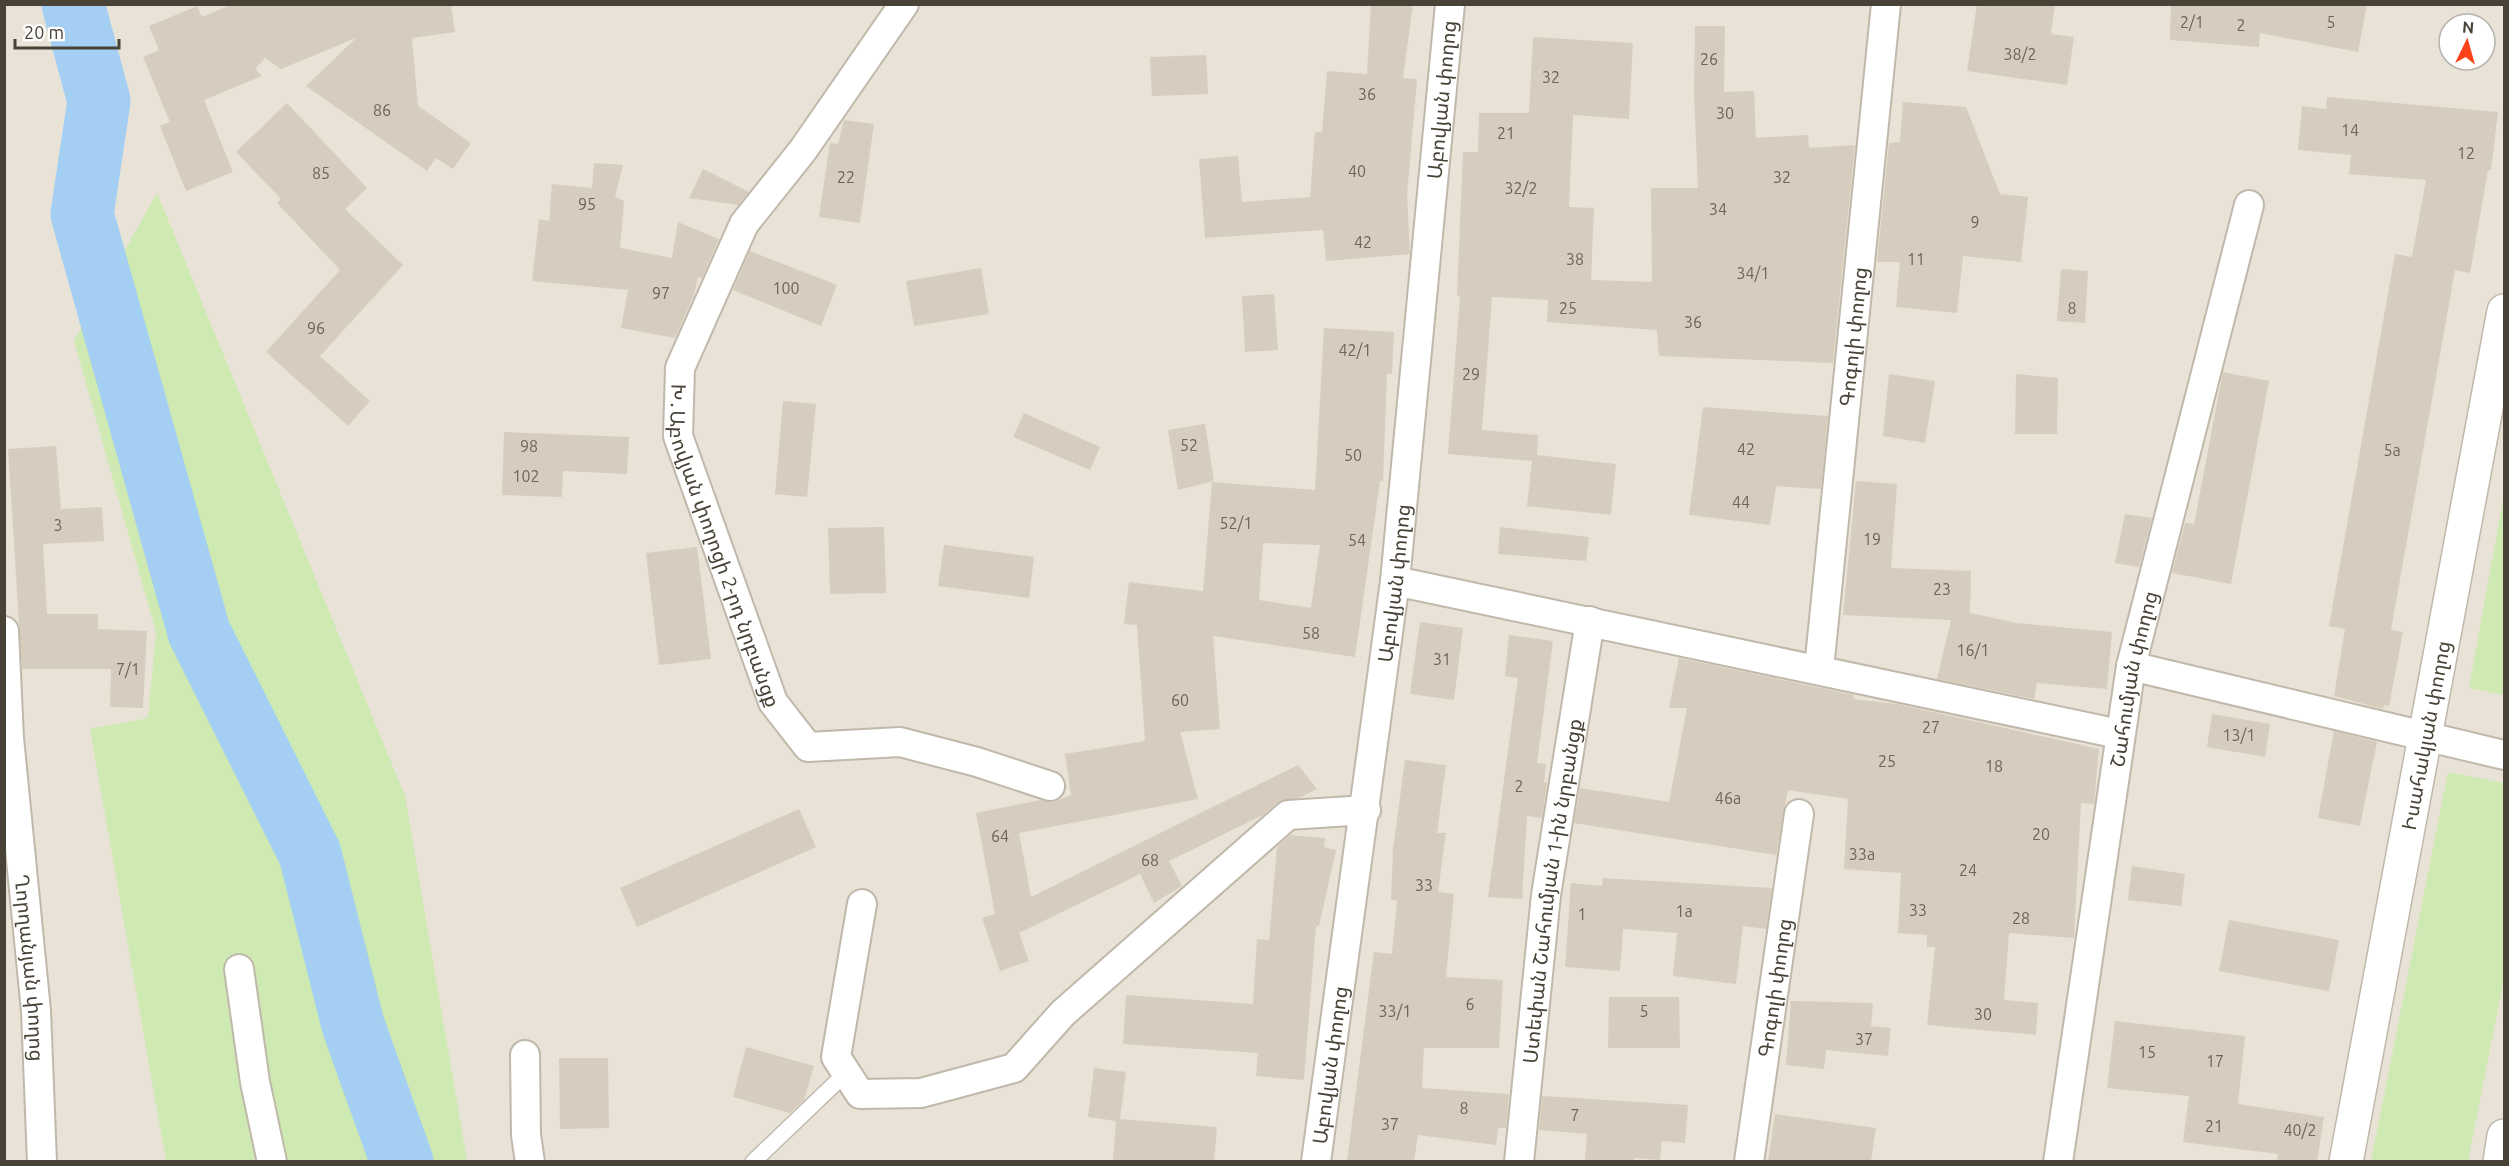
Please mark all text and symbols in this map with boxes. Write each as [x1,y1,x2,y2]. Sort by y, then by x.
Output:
scale bar [15,12,118,50]
north arrow [2437,12,2497,72]
house number: 2/1 [2180,13,2204,31]
house number: 5 [2326,13,2336,31]
house number: 2 [2236,16,2246,34]
text: N [2462,18,2475,37]
street label: Աբովյան փողոց [1422,19,1461,180]
text: 20 m [24,22,64,42]
house number: 38/2 [2004,45,2036,63]
house number: 26 [1700,50,1718,68]
house number: 32 [1542,68,1560,86]
house number: 36 [1358,85,1376,103]
house number: 86 [373,101,391,119]
house number: 30 [1716,104,1734,122]
house number: 14 [2341,121,2359,139]
house number: 21 [1497,124,1515,142]
house number: 12 [2457,144,2475,162]
house number: 40 [1348,162,1366,180]
house number: 85 [312,164,330,182]
house number: 22 [837,168,855,186]
house number: 32 [1773,168,1791,186]
house number: 32/2 [1505,179,1537,197]
house number: 95 [578,195,596,213]
house number: 34 [1709,200,1727,218]
house number: 9 [1970,213,1980,231]
house number: 42 [1354,233,1372,251]
house number: 38 [1566,250,1584,268]
house number: 11 [1907,250,1925,268]
house number: 34/1 [1737,264,1769,282]
street label: Գոգոլի փողոց [1834,266,1872,408]
house number: 100 [772,279,800,297]
house number: 97 [652,284,670,302]
house number: 25 [1559,299,1577,317]
house number: 8 [2067,299,2077,317]
house number: 36 [1684,313,1702,331]
house number: 96 [307,319,325,337]
house number: 42/1 [1339,341,1371,359]
house number: 29 [1462,365,1480,383]
street label: Խ․Աբովյան փողոցի 2-րդ նրբանցք [665,383,785,710]
house number: 52 [1180,436,1198,454]
house number: 98 [520,437,538,455]
house number: 42 [1737,440,1755,458]
house number: 5a [2383,441,2401,459]
house number: 50 [1344,446,1362,464]
house number: 102 [512,467,540,485]
house number: 44 [1732,493,1750,511]
street label: Աբովյան փողոց [1373,503,1415,664]
house number: 52/1 [1220,514,1252,532]
house number: 3 [53,516,63,534]
house number: 19 [1863,530,1881,548]
house number: 54 [1348,531,1366,549]
house number: 23 [1933,580,1951,598]
street label: Շահումյան փողոց [2105,588,2162,769]
house number: 58 [1302,624,1320,642]
street label: Իսահակյան փողոց [2396,639,2455,832]
house number: 16/1 [1957,641,1989,659]
house number: 31 [1433,650,1451,668]
house number: 7/1 [116,660,140,678]
house number: 60 [1171,691,1189,709]
street label: Ստեփան Շահումյան 1-ին նրբանցք [1519,717,1585,1065]
house number: 27 [1922,718,1940,736]
house number: 13/1 [2223,726,2255,744]
house number: 25 [1878,752,1896,770]
house number: 18 [1985,757,2003,775]
house number: 2 [1514,777,1524,795]
house number: 46a [1715,789,1741,807]
house number: 20 [2032,825,2050,843]
house number: 64 [991,827,1009,845]
house number: 33a [1849,845,1875,863]
house number: 68 [1141,851,1159,869]
house number: 24 [1959,861,1977,879]
street label: Ղորղանյան փողոց [11,873,49,1062]
house number: 33 [1415,876,1433,894]
house number: 33 [1909,901,1927,919]
house number: 1a [1675,902,1693,920]
house number: 1 [1577,904,1587,924]
house number: 28 [2012,909,2030,927]
street label: Գոգոլի փողոց [1753,917,1796,1059]
street label: Աբովյան փողոց [1307,984,1352,1145]
house number: 6 [1465,995,1475,1013]
house number: 33/1 [1379,1002,1411,1020]
house number: 5 [1639,1002,1649,1020]
house number: 30 [1974,1005,1992,1023]
house number: 37 [1855,1030,1873,1048]
house number: 15 [2138,1043,2156,1061]
house number: 17 [2206,1052,2224,1070]
house number: 8 [1459,1099,1469,1117]
house number: 7 [1570,1106,1580,1124]
house number: 37 [1381,1115,1399,1133]
house number: 21 [2205,1117,2223,1135]
house number: 40/2 [2284,1121,2316,1139]

